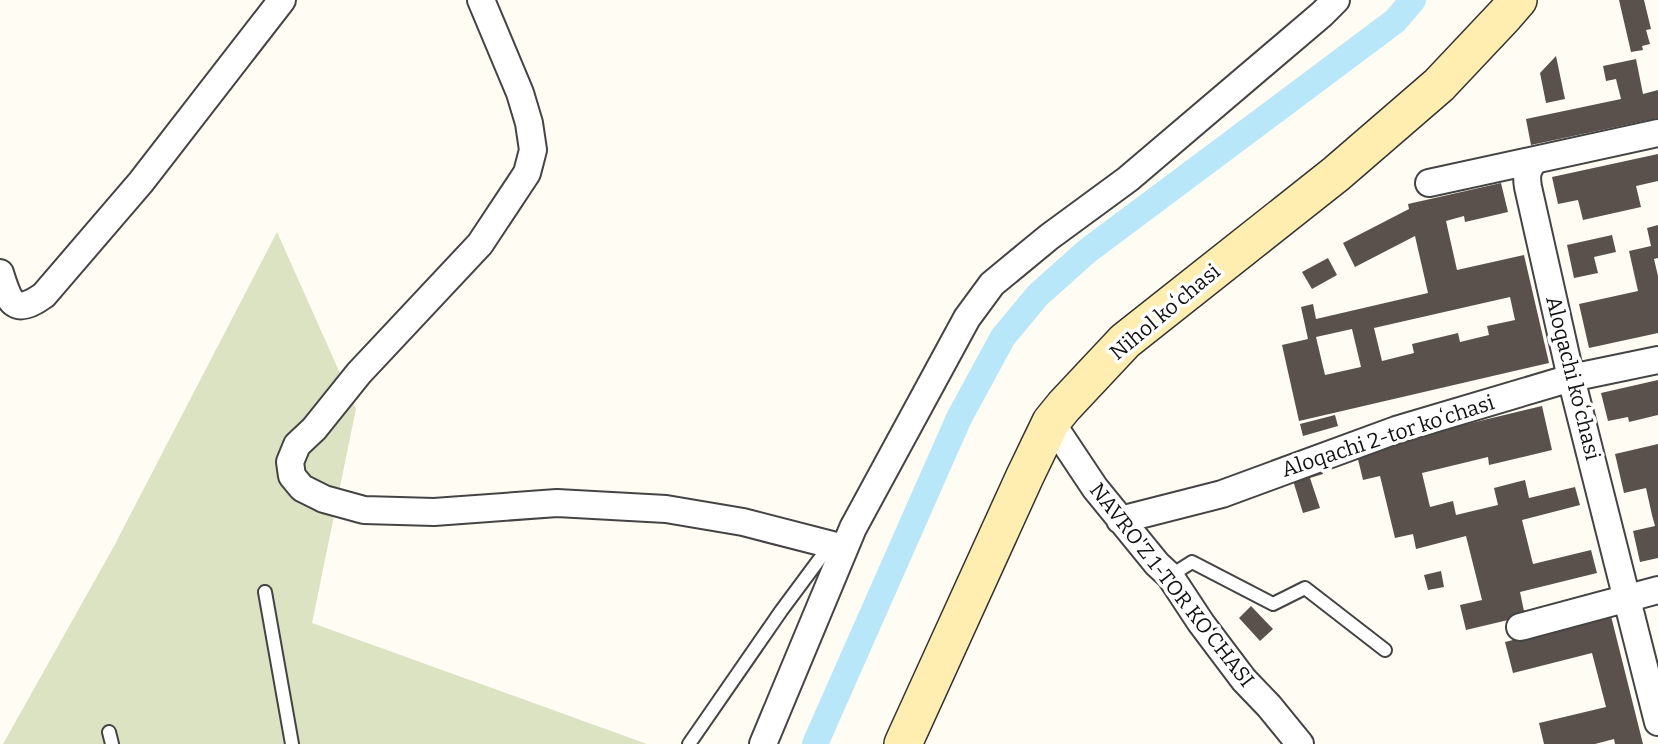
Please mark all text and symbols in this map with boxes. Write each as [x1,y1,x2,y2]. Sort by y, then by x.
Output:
street label: Nihol koʻchasi [1105,258,1225,366]
street label: Aloqachi koʻchasi [1540,293,1606,463]
street label: Aloqachi 2-tor koʻchasi [1278,389,1498,483]
street label: NAVRO'Z 1-TOR KO‘CHASI [1084,478,1260,692]

